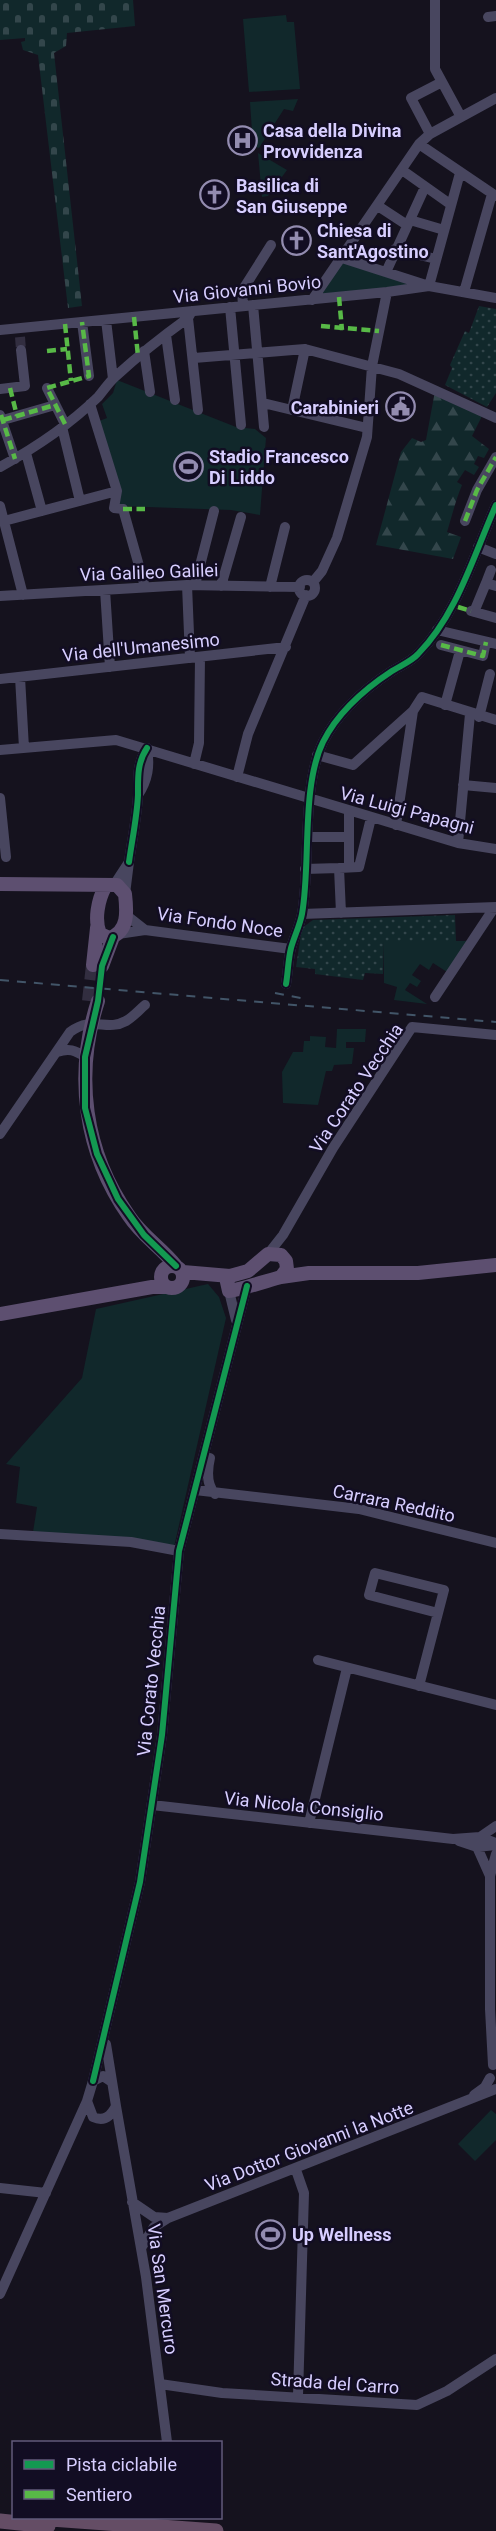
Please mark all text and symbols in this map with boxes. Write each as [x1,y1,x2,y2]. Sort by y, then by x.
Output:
place label: Casa della Divina Provvidenza [263,120,402,162]
hospital icon: Casa della Divina Provvidenza [226,124,258,156]
place label: Basilica di San Giuseppe [236,175,348,217]
church icon: Basilica di San Giuseppe [199,179,231,211]
place label: Chiesa di Sant'Agostino [317,220,429,262]
church icon: Chiesa di Sant'Agostino [280,224,312,256]
street label: Via Giovanni Bovio [172,271,322,307]
public building icon: Carabinieri [384,391,416,423]
place label: Carabinieri [291,397,379,418]
place label: Stadio Francesco Di Liddo [209,446,349,488]
sports icon: Stadio Francesco Di Liddo [172,450,204,482]
street label: Via Galileo Galilei [79,559,219,585]
street label: Via dell'Umanesimo [61,628,221,666]
street label: Via Luigi Papagni [338,782,476,838]
street label: Via Fondo Noce [156,903,284,941]
street label: Via Corato Vecchia [305,1019,407,1157]
street label: Carrara Reddito [331,1480,457,1526]
street label: Via Corato Vecchia [133,1605,169,1757]
street label: Via Nicola Consiglio [223,1787,385,1825]
street label: Via Dottor Giovanni la Notte [202,2096,416,2196]
sports icon: Up Wellness [255,2218,287,2250]
street label: Via San Mercuro [143,2222,183,2356]
place label: Up Wellness [292,2224,392,2245]
street label: Strada del Carro [270,2368,400,2398]
legend [12,2441,222,2519]
text: Pista ciclabile [66,2454,177,2475]
text: Sentiero [66,2484,132,2505]

